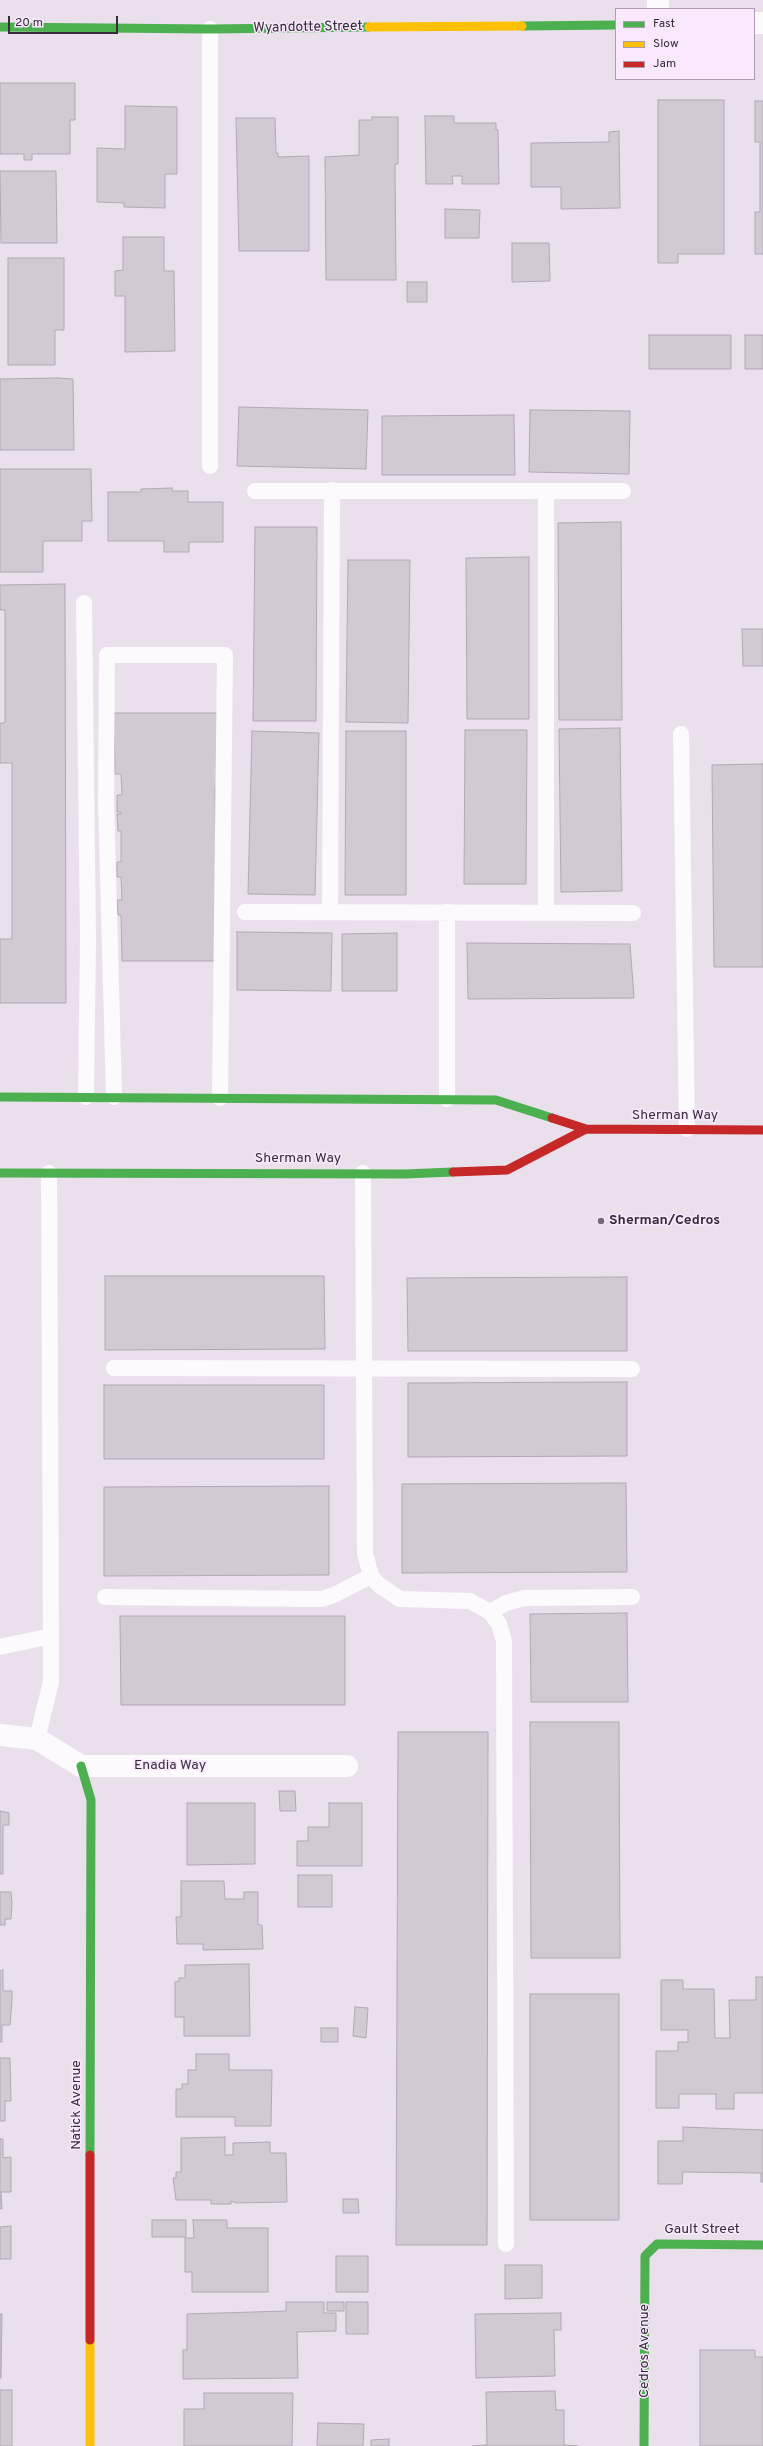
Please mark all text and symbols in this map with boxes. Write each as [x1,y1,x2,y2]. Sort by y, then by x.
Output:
scale bar [10,8,120,34]
legend [615,8,755,80]
text: 20 m [15,15,43,31]
text: Fast [653,16,675,32]
street label: Wyandotte Street [253,19,363,37]
text: Slow [653,36,679,52]
text: Jam [653,56,676,72]
street label: Sherman Way [632,1108,718,1124]
street label: Sherman Way [255,1151,341,1167]
place label: Sherman/Cedros [609,1213,720,1229]
marker: Sherman/Cedros [596,1216,606,1226]
street label: Enadia Way [134,1758,206,1774]
street label: Natick Avenue [69,2060,85,2150]
street label: Gault Street [664,2222,740,2238]
street label: Cedros Avenue [637,2304,653,2398]

